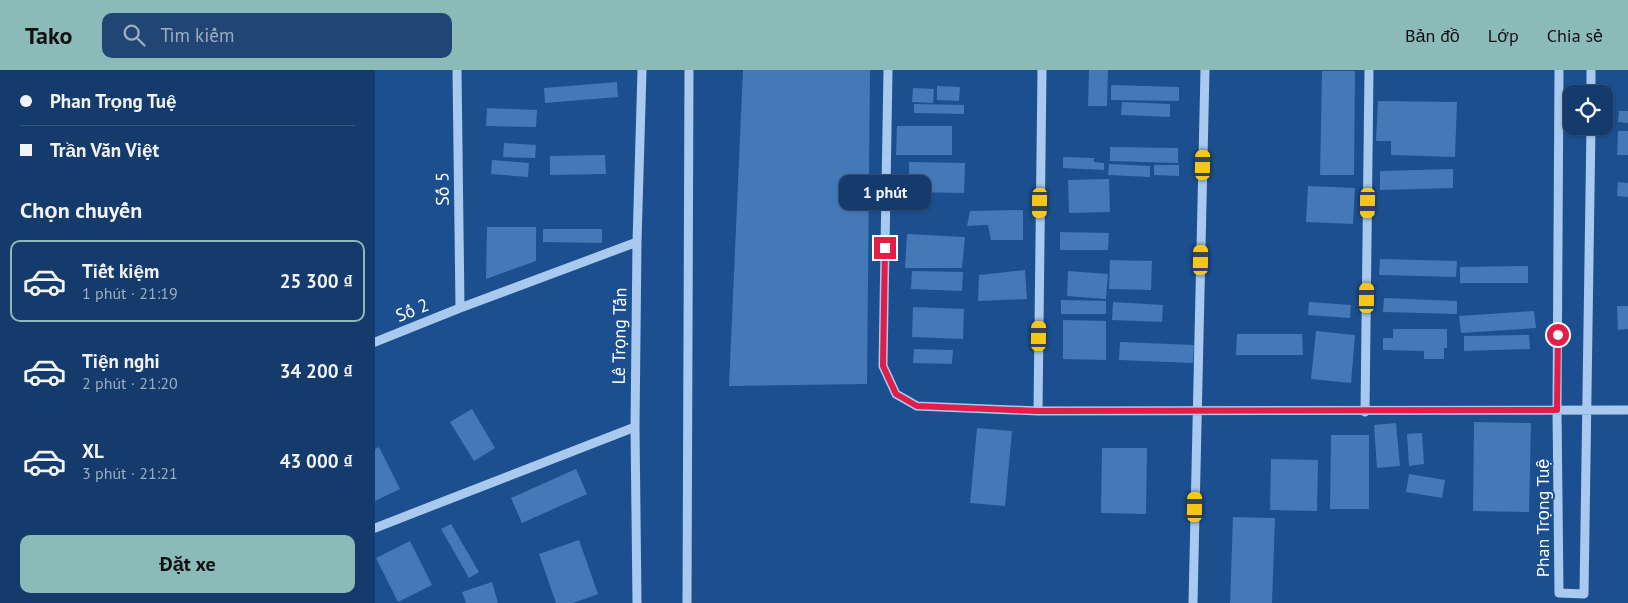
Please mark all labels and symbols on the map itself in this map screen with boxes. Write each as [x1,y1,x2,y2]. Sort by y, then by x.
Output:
car [1195,150,1210,180]
street label: Số 5 [430,172,454,206]
callout: 1 phút [839,176,931,210]
car [1032,188,1047,218]
car [1360,188,1375,218]
route end [874,237,896,259]
car [1193,245,1208,275]
car [1359,283,1374,313]
street label: Lê Trọng Tấn [607,287,631,385]
street label: Số 2 [392,293,432,327]
car [1031,321,1046,351]
route start [1547,324,1569,346]
street label: Phan Trọng Tuệ [1531,459,1554,577]
car [1187,492,1202,522]

